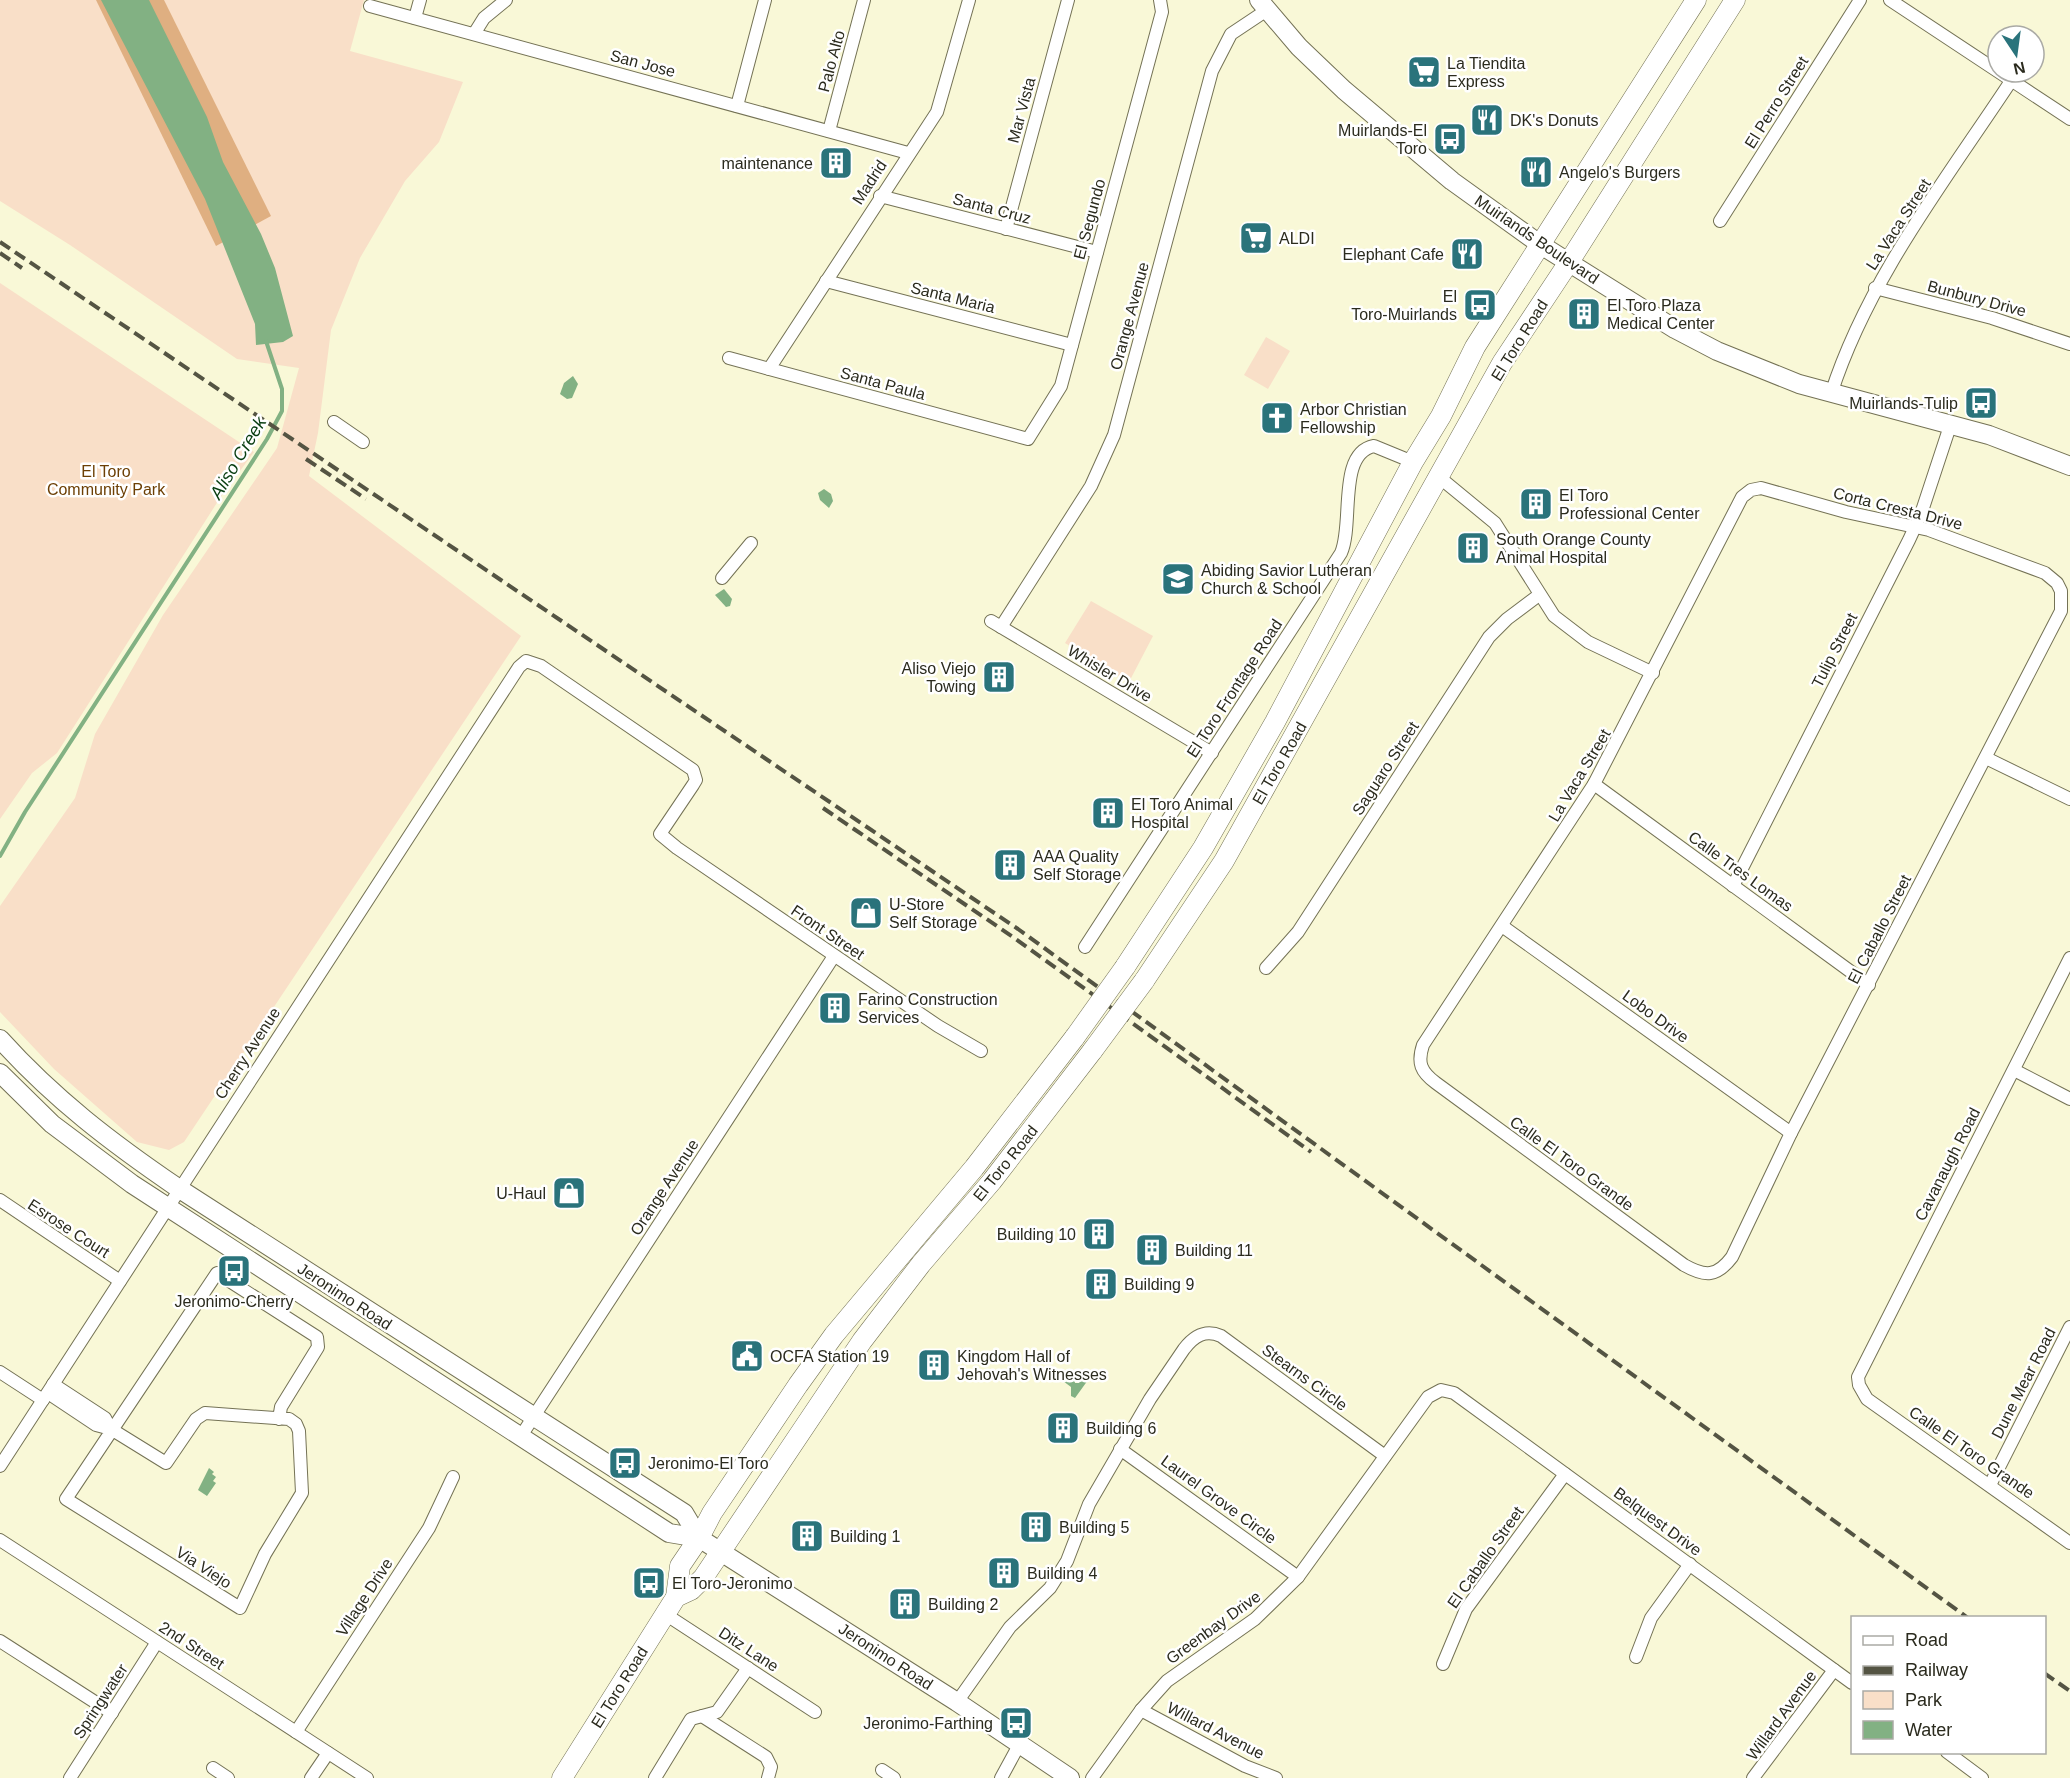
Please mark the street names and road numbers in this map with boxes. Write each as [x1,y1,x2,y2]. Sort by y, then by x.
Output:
street label: Palo Alto [815,28,848,94]
street label: San Jose [608,47,677,80]
street label: El Perro Street [1741,53,1812,151]
street label: Mar Vista [1005,75,1038,145]
street label: Madrid [849,157,890,207]
street label: La Vaca Street [1863,175,1934,273]
street label: El Segundo [1071,177,1108,261]
street label: Santa Cruz [951,190,1033,227]
street label: Muirlands Boulevard [1472,192,1602,287]
street label: Orange Avenue [1107,260,1152,372]
street label: Bunbury Drive [1926,277,2028,320]
street label: Santa Maria [909,279,997,316]
street label: El Toro Road [1488,297,1551,384]
street label: Santa Paula [839,364,927,403]
street label: Corta Cresta Drive [1832,484,1964,533]
street label: Tulip Street [1808,610,1861,690]
street label: El Toro Frontage Road [1184,616,1285,760]
street label: Whisler Drive [1065,642,1155,705]
street label: Saguaro Street [1349,718,1422,818]
street label: El Toro Road [1249,719,1310,807]
street label: La Vaca Street [1545,726,1614,824]
street label: Calle Tres Lomas [1685,828,1796,915]
street label: El Caballo Street [1845,871,1915,987]
street label: Front Street [788,902,868,963]
street label: Lobo Drive [1619,987,1692,1046]
street label: Cherry Avenue [212,1004,283,1102]
street label: Cavanaugh Road [1912,1105,1983,1224]
street label: Calle El Toro Grande [1507,1113,1637,1214]
street label: El Toro Road [970,1122,1041,1204]
street label: Orange Avenue [627,1136,702,1238]
street label: Esrose Court [25,1196,113,1261]
street label: Jeronimo Road [295,1260,395,1333]
street label: Dune Mear Road [1988,1325,2059,1441]
street label: Stearns Circle [1259,1341,1350,1414]
street label: Calle El Toro Grande [1906,1403,2037,1502]
street label: Laurel Grove Circle [1158,1452,1280,1547]
street label: Belquest Drive [1611,1484,1705,1559]
street label: El Caballo Street [1444,1503,1527,1611]
street label: Via Viejo [173,1543,235,1592]
street label: Village Drive [333,1555,396,1639]
street label: Greenbay Drive [1163,1588,1264,1667]
street label: 2nd Street [156,1618,228,1673]
street label: Jeronimo Road [836,1620,936,1693]
street label: Ditz Lane [716,1624,782,1675]
street label: El Toro Road [588,1644,651,1731]
street label: Springwater [70,1660,131,1742]
street label: Willard Avenue [1743,1667,1820,1763]
street label: Willard Avenue [1164,1699,1267,1762]

